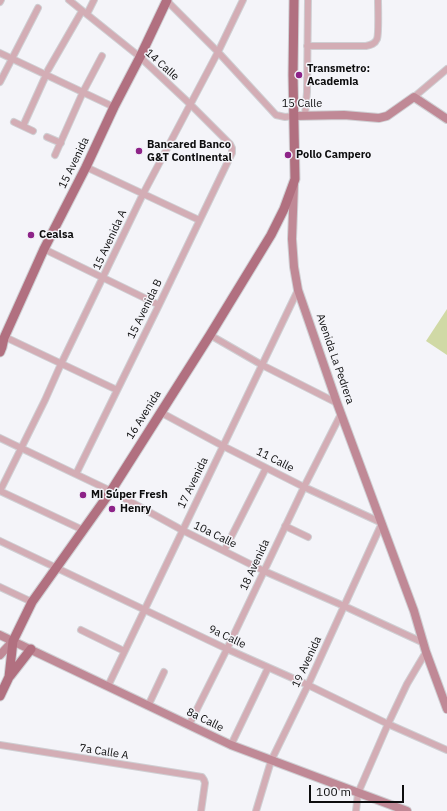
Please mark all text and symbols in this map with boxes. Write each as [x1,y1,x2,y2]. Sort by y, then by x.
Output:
street label: 14 Calle [143,47,181,83]
place label: Transmetro: Academia [307,62,370,88]
marker: Transmetro: Academia [294,70,304,80]
street label: 15 Calle [282,97,322,111]
street label: 15 Avenida [56,135,92,191]
place label: Bancared Banco G&T Continental [147,138,232,164]
marker: Bancared Banco G&T Continental [134,146,144,156]
place label: Pollo Campero [296,148,371,162]
marker: Pollo Campero [283,150,293,160]
street label: 15 Avenida A [90,208,130,272]
place label: Cealsa [39,228,74,242]
marker: Cealsa [26,230,36,240]
street label: 15 Avenida B [125,277,165,341]
street label: Avenida La Pedrera [313,312,357,406]
street label: 16 Avenida [124,388,164,442]
street label: 11 Calle [254,445,296,475]
street label: 17 Avenida [175,455,211,511]
place label: Mi Súper Fresh [91,488,168,502]
marker: Mi Súper Fresh [78,490,88,500]
place label: Henry [120,502,151,516]
marker: Henry [107,504,117,514]
street label: 10a Calle [191,519,239,551]
street label: 18 Avenida [237,537,273,593]
street label: 9a Calle [206,623,248,651]
street label: 19 Avenida [289,634,325,690]
street label: 8a Calle [184,705,226,735]
street label: 7a Calle A [79,742,129,762]
scale bar [311,777,406,803]
text: 100 m [316,784,351,799]

